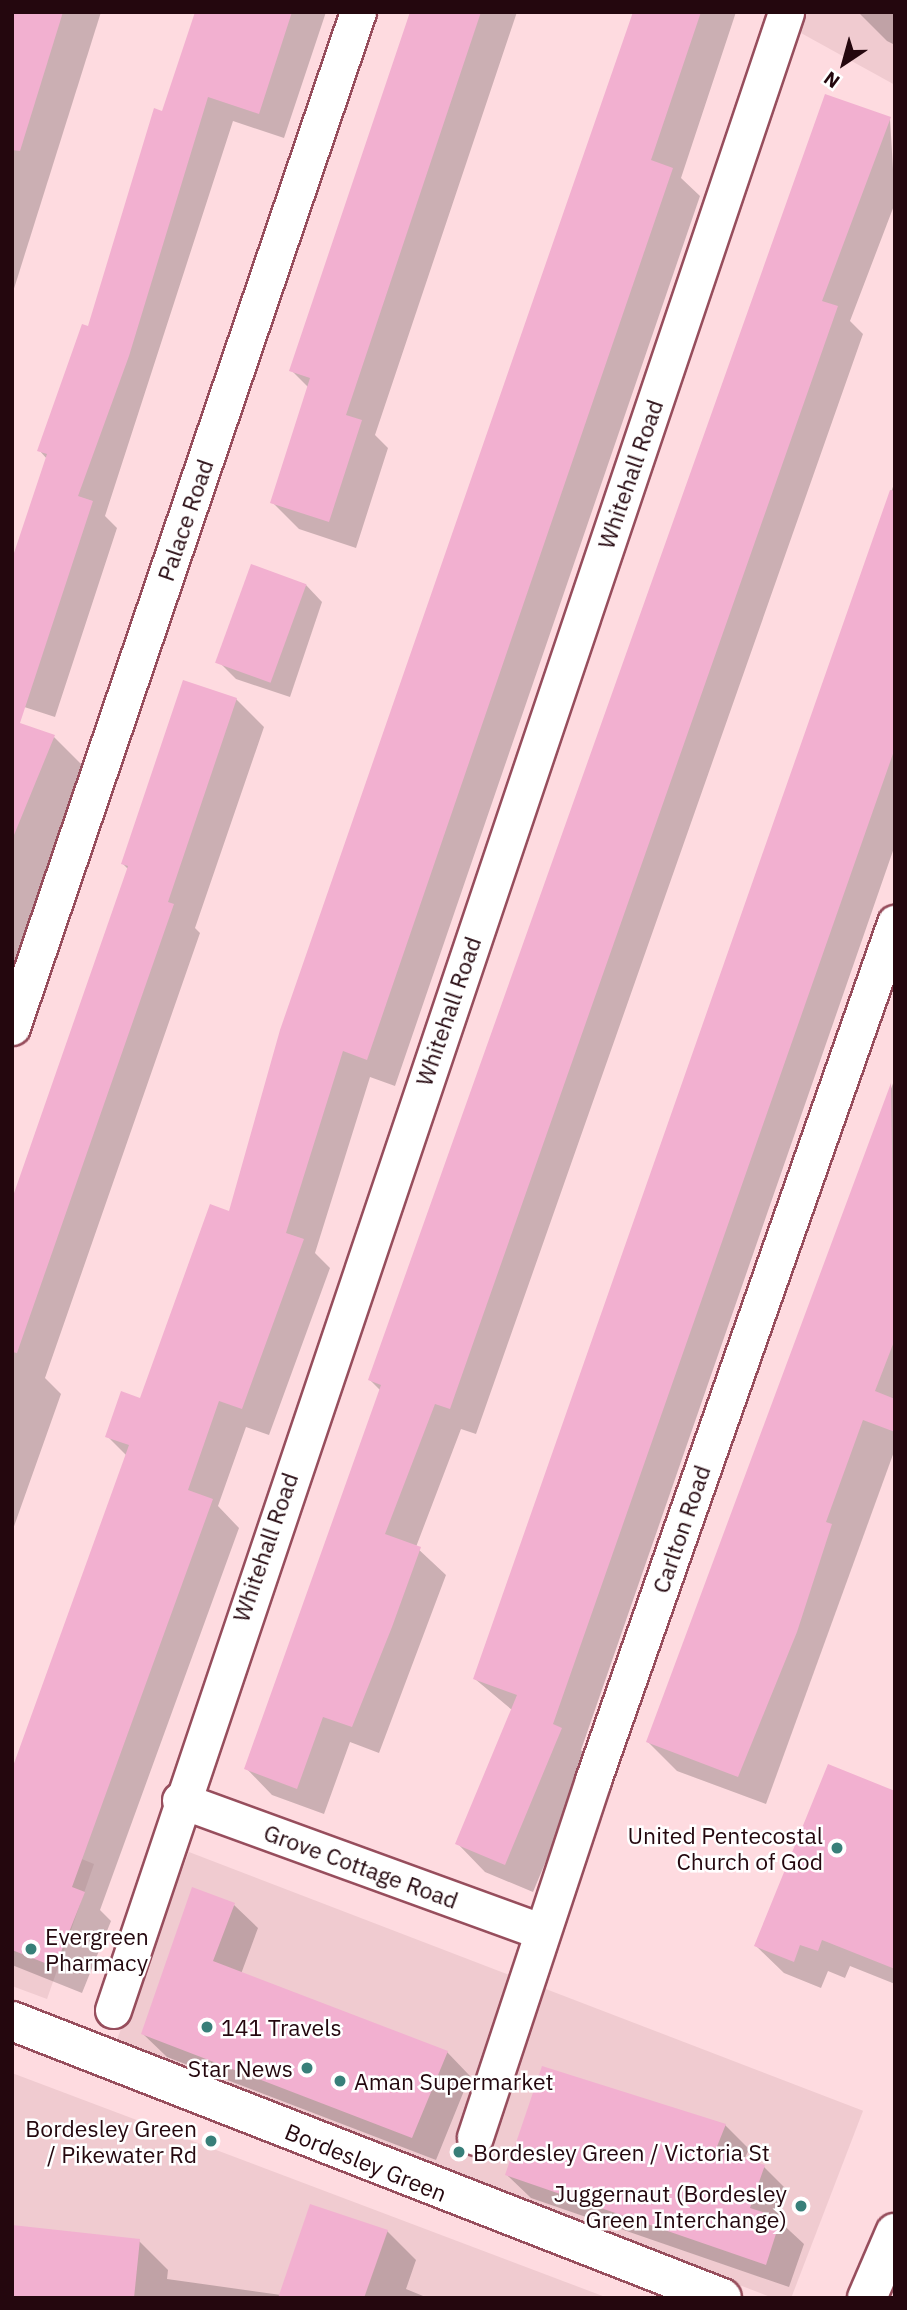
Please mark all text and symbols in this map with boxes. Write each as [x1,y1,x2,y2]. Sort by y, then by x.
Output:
north arrow [809,28,879,98]
text: N [819,66,844,94]
street label: Whitehall Road [592,396,668,552]
street label: Palace Road [151,456,219,584]
street label: Whitehall Road [410,933,486,1089]
street label: Carlton Road [646,1461,716,1597]
street label: Whitehall Road [227,1469,303,1625]
street label: Grove Cottage Road [260,1818,462,1914]
place label: United Pentecostal Church of God [627,1821,823,1875]
marker: United Pentecostal Church of God [829,1840,845,1856]
place label: Evergreen Pharmacy [45,1922,149,1976]
marker: Evergreen Pharmacy [23,1941,39,1957]
place label: 141 Travels [221,2013,342,2041]
marker: 141 Travels [199,2019,215,2035]
place label: Star News [188,2054,293,2082]
marker: Star News [299,2060,315,2076]
place label: Aman Supermarket [354,2067,554,2095]
marker: Aman Supermarket [332,2073,348,2089]
place label: Bordesley Green / Pikewater Rd [25,2114,197,2168]
street label: Bordesley Green [281,2117,451,2207]
marker: Bordesley Green / Pikewater Rd [203,2133,219,2149]
place label: Bordesley Green / Victoria St [473,2138,770,2166]
marker: Bordesley Green / Victoria St [451,2144,467,2160]
place label: Juggernaut (Bordesley Green Interchange) [554,2179,787,2233]
marker: Juggernaut (Bordesley Green Interchange) [793,2198,809,2214]

